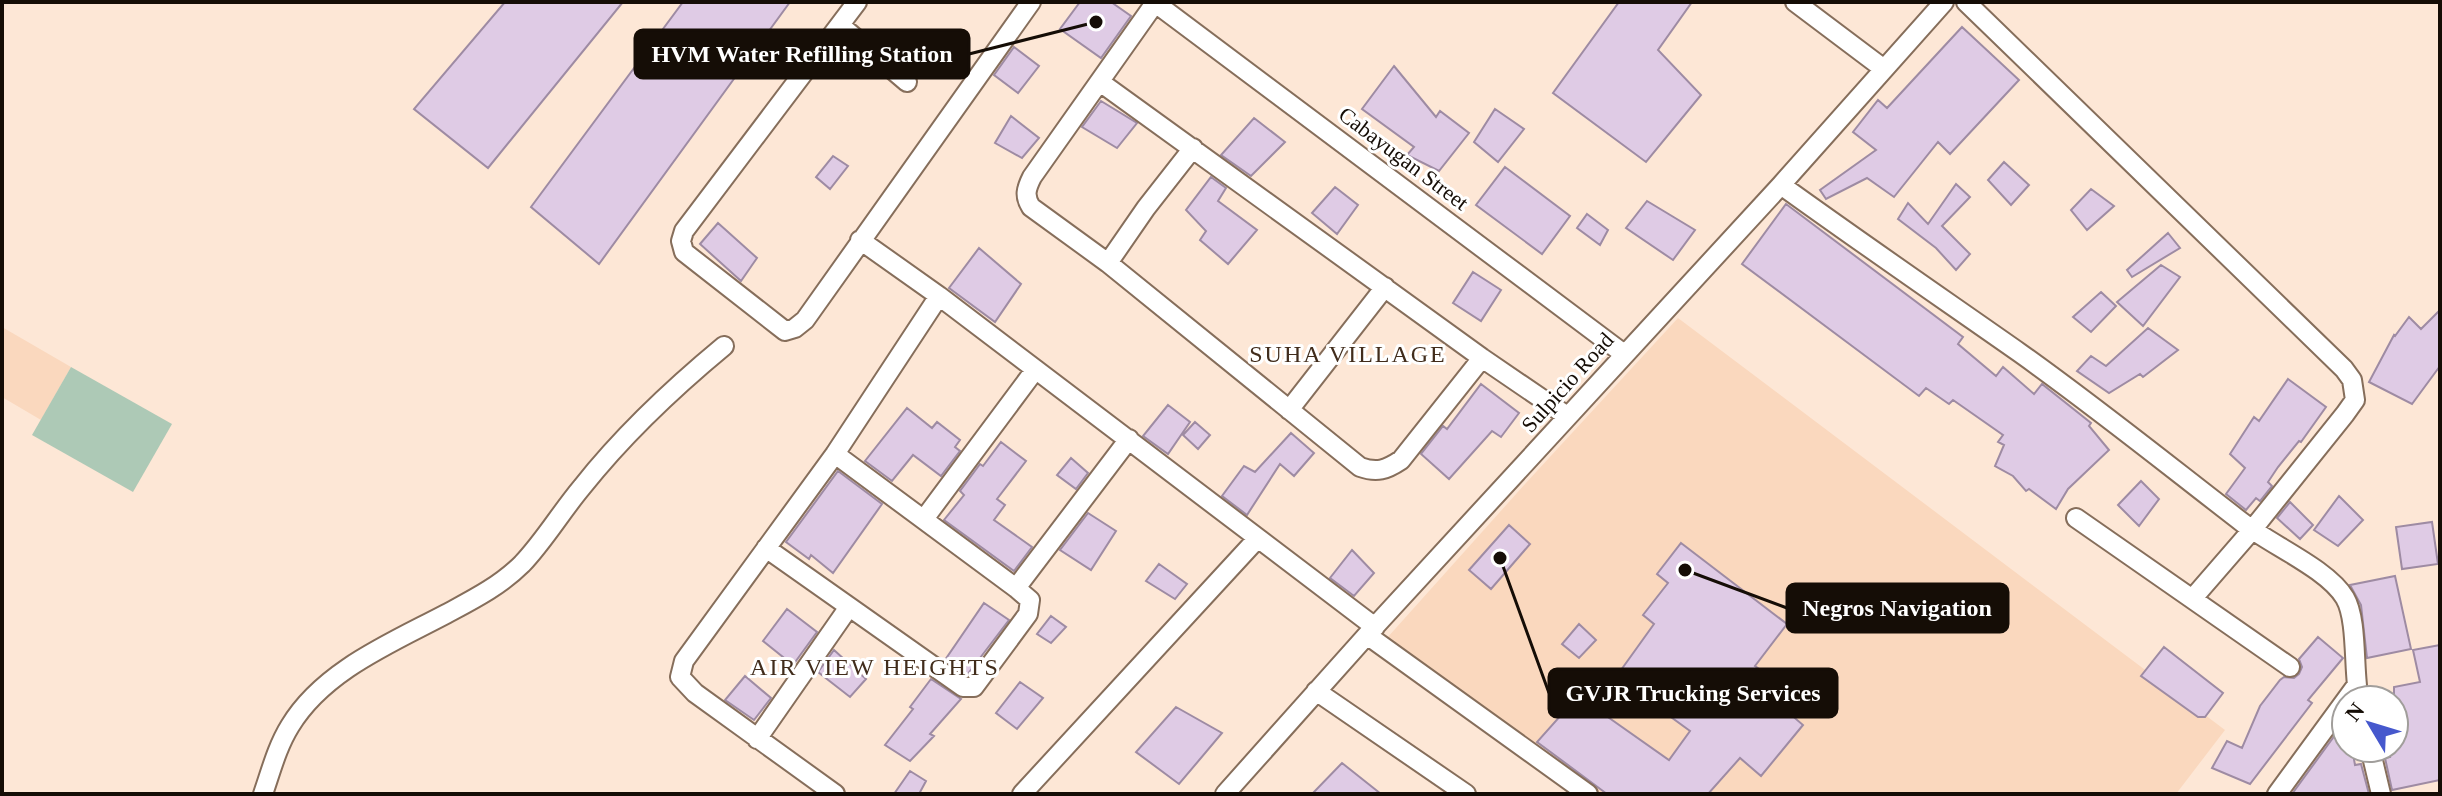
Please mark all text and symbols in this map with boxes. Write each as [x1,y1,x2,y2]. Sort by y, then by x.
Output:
callout: HVM Water Refilling Station [635,30,969,78]
text: HVM Water Refilling Station [651,41,953,67]
street label: Cabayugan Street [1334,102,1473,215]
street label: Sulpicio Road [1516,327,1619,437]
district label: SUHA VILLAGE [1249,341,1447,367]
callout: Negros Navigation [1787,584,2008,632]
text: Negros Navigation [1802,595,1992,621]
district label: AIR VIEW HEIGHTS [750,654,1000,680]
callout: GVJR Trucking Services [1549,669,1837,717]
text: GVJR Trucking Services [1565,680,1821,706]
north arrow [2330,684,2410,764]
text: N [2340,698,2369,726]

